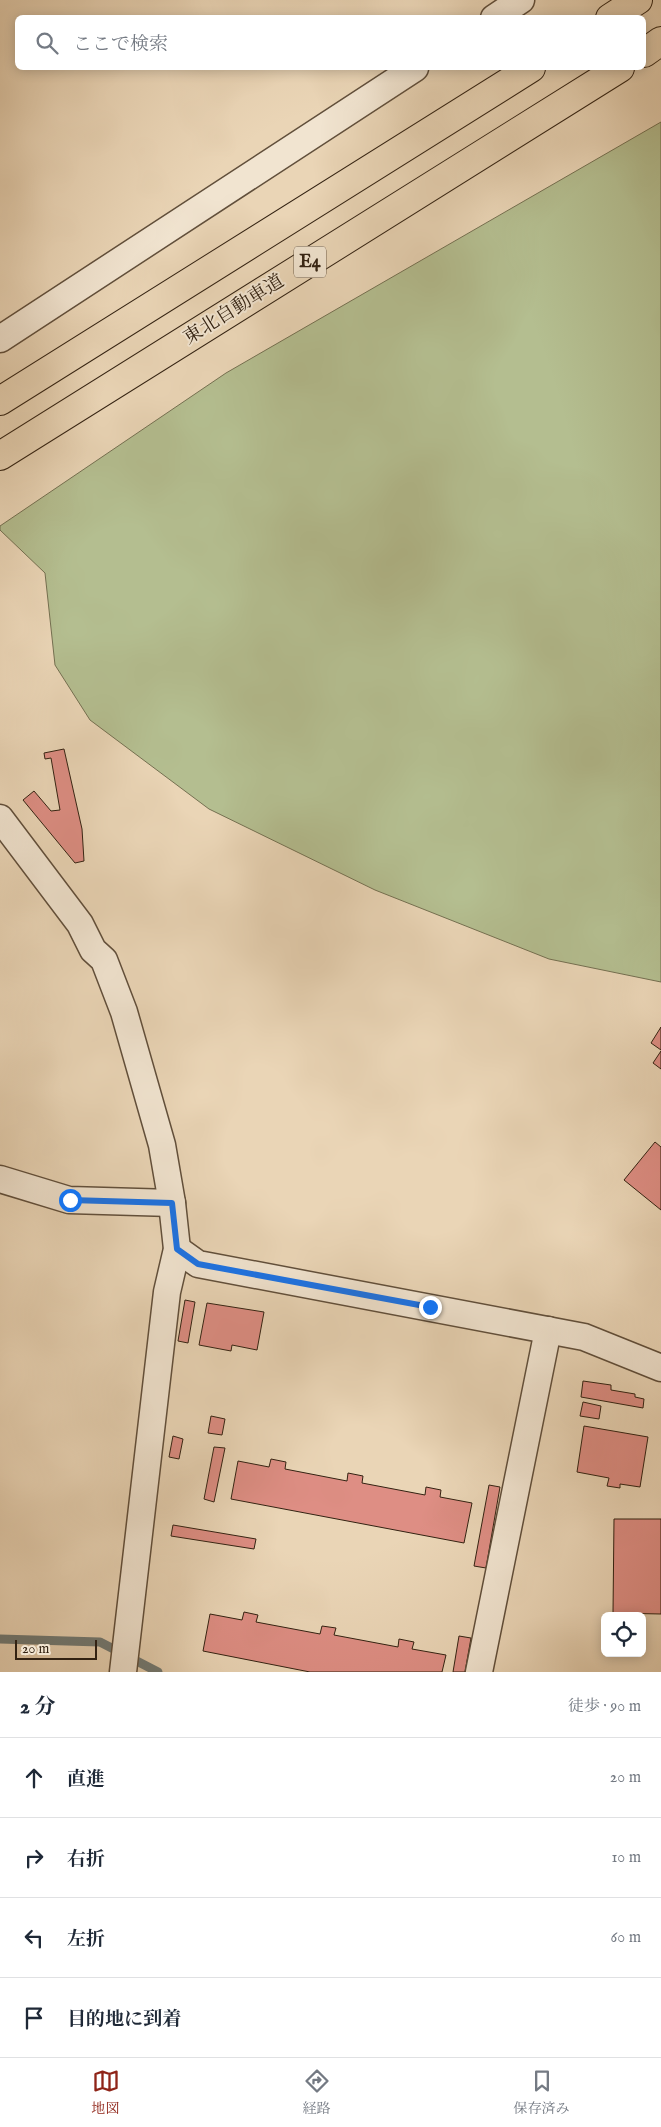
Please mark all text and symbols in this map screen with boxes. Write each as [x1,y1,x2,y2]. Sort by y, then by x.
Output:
search box [15,15,646,70]
icon: search [33,29,61,57]
text: ここで検索 [73,33,168,57]
road number: E4 [294,246,326,278]
street label: 東北自動車道 [179,270,289,350]
route start [59,1189,82,1212]
route end [419,1296,442,1319]
map controls [601,1612,646,1657]
button: locate [601,1612,646,1657]
scale bar [15,1637,98,1660]
text: 20 m [22,1640,49,1658]
text: 2 分 [20,1694,55,1721]
text: 徒歩 · 90 m [568,1697,641,1717]
icon: ahead [20,1764,48,1792]
text: 直進 [67,1768,105,1792]
text: 20 m [610,1768,641,1788]
icon: right [20,1844,48,1872]
text: 右折 [67,1848,105,1872]
text: 10 m [611,1848,641,1868]
icon: left [20,1924,48,1952]
text: 左折 [67,1928,105,1952]
text: 60 m [611,1928,641,1948]
icon: arrive [20,2004,48,2032]
text: 目的地に到着 [67,2008,181,2032]
tab: 地図 [92,2067,120,2118]
tab: 経路 [303,2067,331,2118]
tab: 保存済み [514,2067,570,2118]

